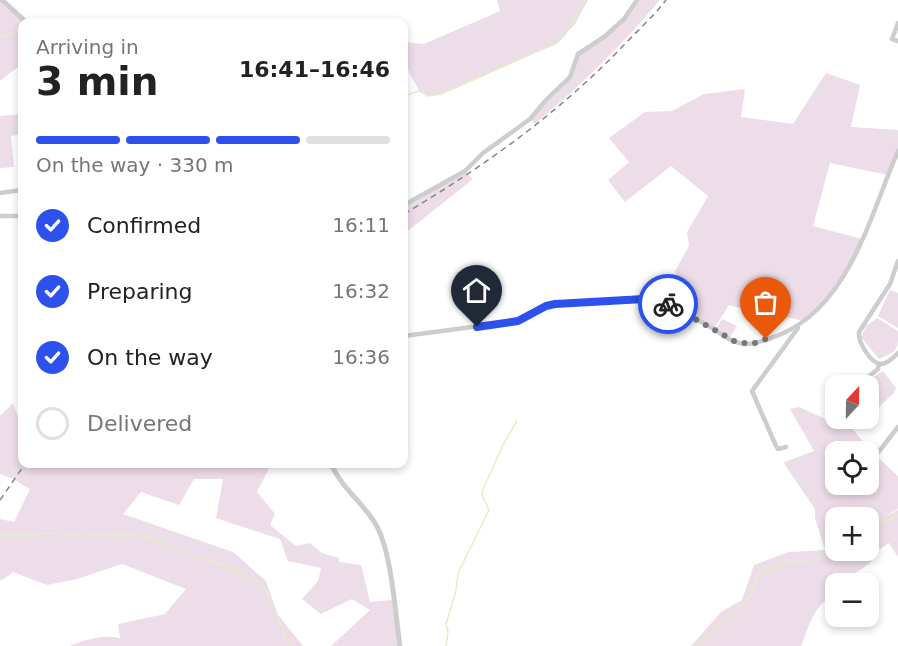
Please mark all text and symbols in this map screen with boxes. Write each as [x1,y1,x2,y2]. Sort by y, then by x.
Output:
text: Arriving in [36,35,139,59]
text: 16:41–16:46 [239,57,390,82]
text: 3 min [36,59,158,104]
text: On the way · 330 m [36,153,234,177]
icon: check [36,209,69,242]
text: Confirmed [87,213,201,238]
text: 16:11 [332,213,390,237]
pin [451,265,502,327]
icon: home [460,274,493,307]
courier [638,274,698,334]
icon: check [36,275,69,308]
pin [740,277,791,339]
text: Preparing [87,279,193,304]
text: 16:32 [332,279,390,303]
icon: bag [749,286,782,319]
icon: bike [652,288,685,321]
icon: check [36,341,69,374]
text: On the way [87,345,213,370]
text: 16:36 [332,345,390,369]
north arrow [825,375,879,429]
map controls [825,375,879,627]
text: Delivered [87,411,192,436]
button: locate [825,441,879,495]
button: + [825,507,879,561]
button: − [825,573,879,627]

